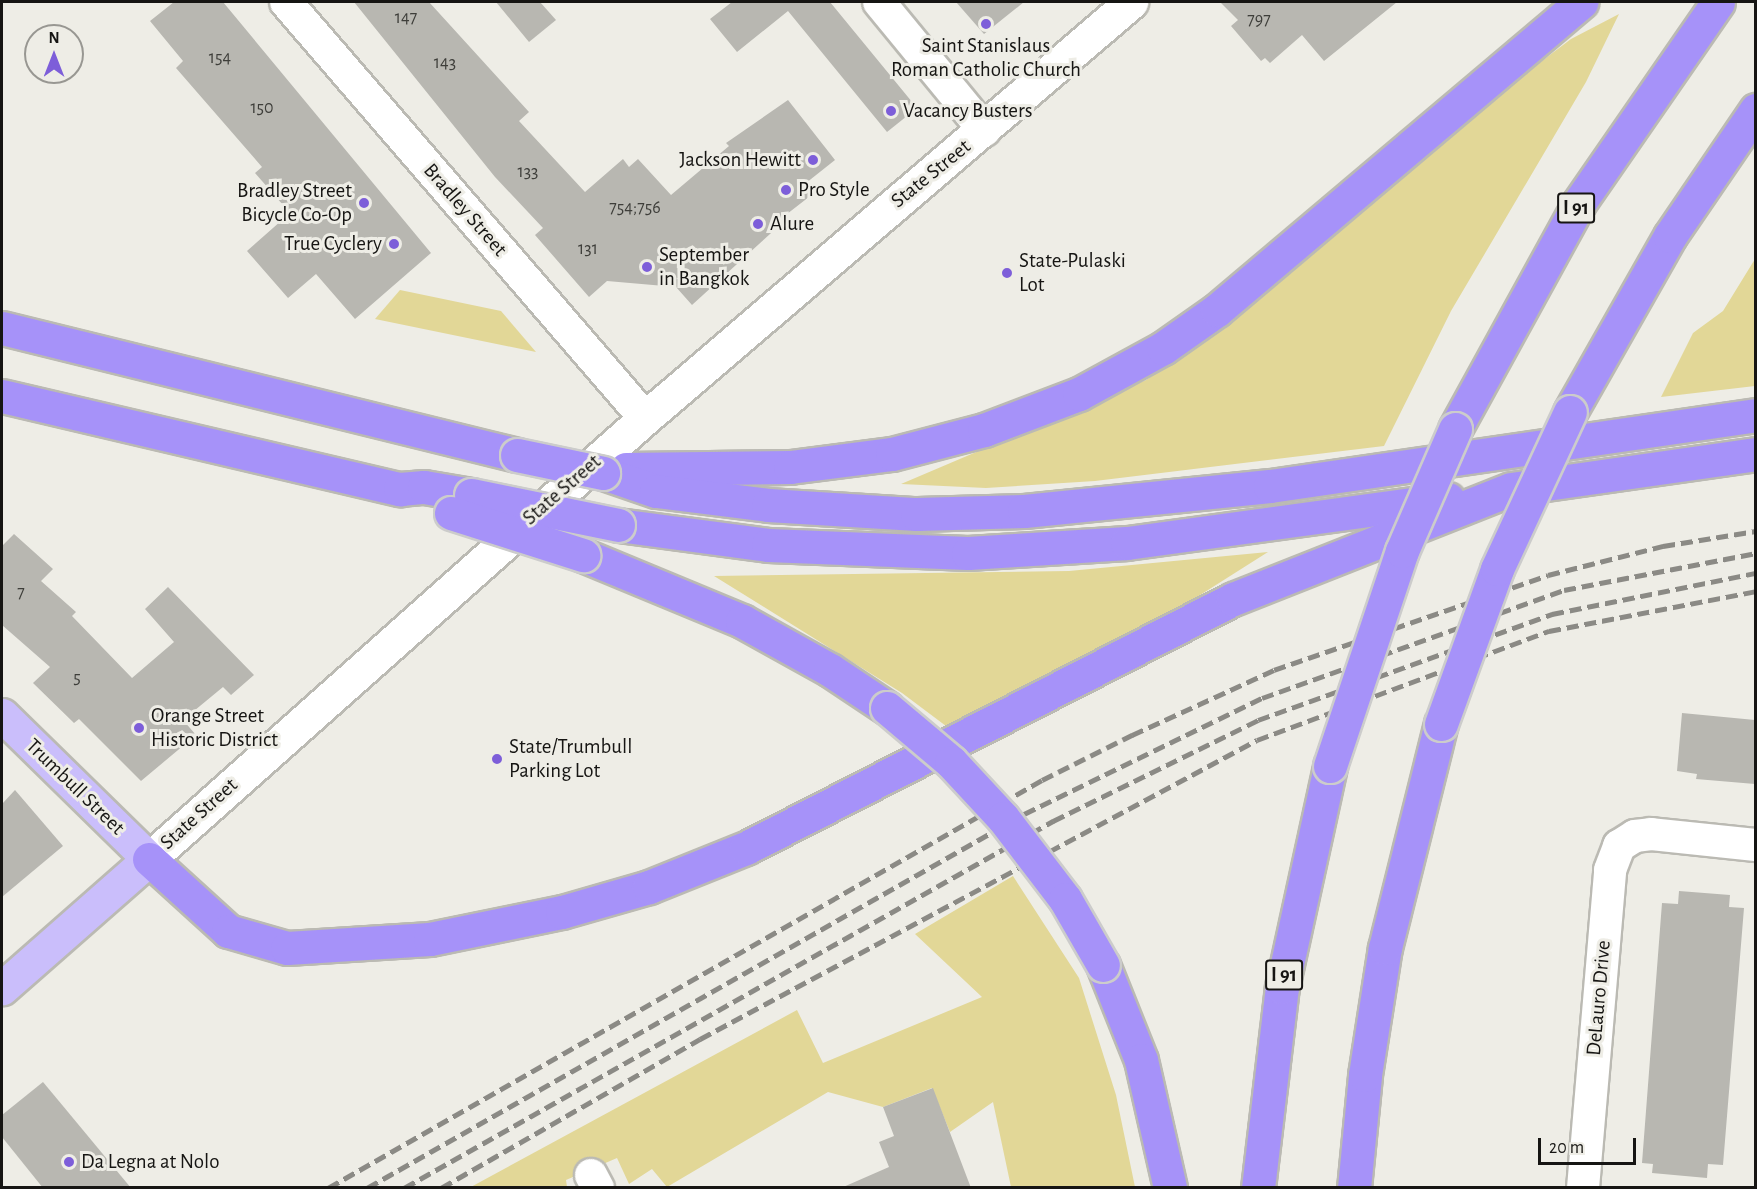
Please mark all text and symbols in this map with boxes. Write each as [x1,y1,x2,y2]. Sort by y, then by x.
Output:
house number: 147 [395,7,417,29]
house number: 797 [1247,9,1271,31]
marker: Saint Stanislaus Roman Catholic Church [979,17,993,31]
north arrow [24,24,84,84]
text: N [48,30,60,46]
place label: Saint Stanislaus Roman Catholic Church [891,33,1081,83]
house number: 154 [209,47,231,69]
house number: 143 [434,52,456,74]
house number: 150 [250,97,274,119]
place label: Vacancy Busters [903,98,1033,124]
marker: Vacancy Busters [884,104,898,118]
street label: State Street [886,134,976,214]
place label: Jackson Hewitt [679,147,801,173]
marker: Jackson Hewitt [806,153,820,167]
street label: Bradley Street [418,158,512,262]
house number: 133 [517,161,539,183]
place label: Pro Style [798,177,870,203]
place label: Bradley Street Bicycle Co-Op [237,178,352,228]
marker: Pro Style [779,183,793,197]
road number: I 91 [1556,191,1596,225]
marker: Bradley Street Bicycle Co-Op [357,196,371,210]
house number: 754;756 [609,197,661,219]
place label: Alure [770,211,814,237]
marker: Alure [751,217,765,231]
place label: True Cyclery [284,231,382,257]
marker: True Cyclery [387,237,401,251]
house number: 131 [578,238,598,260]
place label: September in Bangkok [659,242,749,292]
place label: State-Pulaski Lot [1019,248,1126,298]
marker: September in Bangkok [640,260,654,274]
marker: State-Pulaski Lot [1000,266,1014,280]
street label: State Street [518,449,606,531]
house number: 7 [17,582,25,604]
house number: 5 [73,667,81,689]
place label: Orange Street Historic District [151,703,278,753]
marker: Orange Street Historic District [132,721,146,735]
street label: Trumbull Street [20,734,130,840]
place label: State/Trumbull Parking Lot [509,734,632,784]
marker: State/Trumbull Parking Lot [490,752,504,766]
street label: State Street [155,773,243,855]
street label: DeLauro Drive [1581,939,1617,1057]
road number: I 91 [1264,958,1304,992]
scale bar [1541,1126,1638,1164]
text: 20 m [1549,1139,1584,1157]
place label: Da Legna at Nolo [81,1149,219,1175]
marker: Da Legna at Nolo [62,1155,76,1169]

